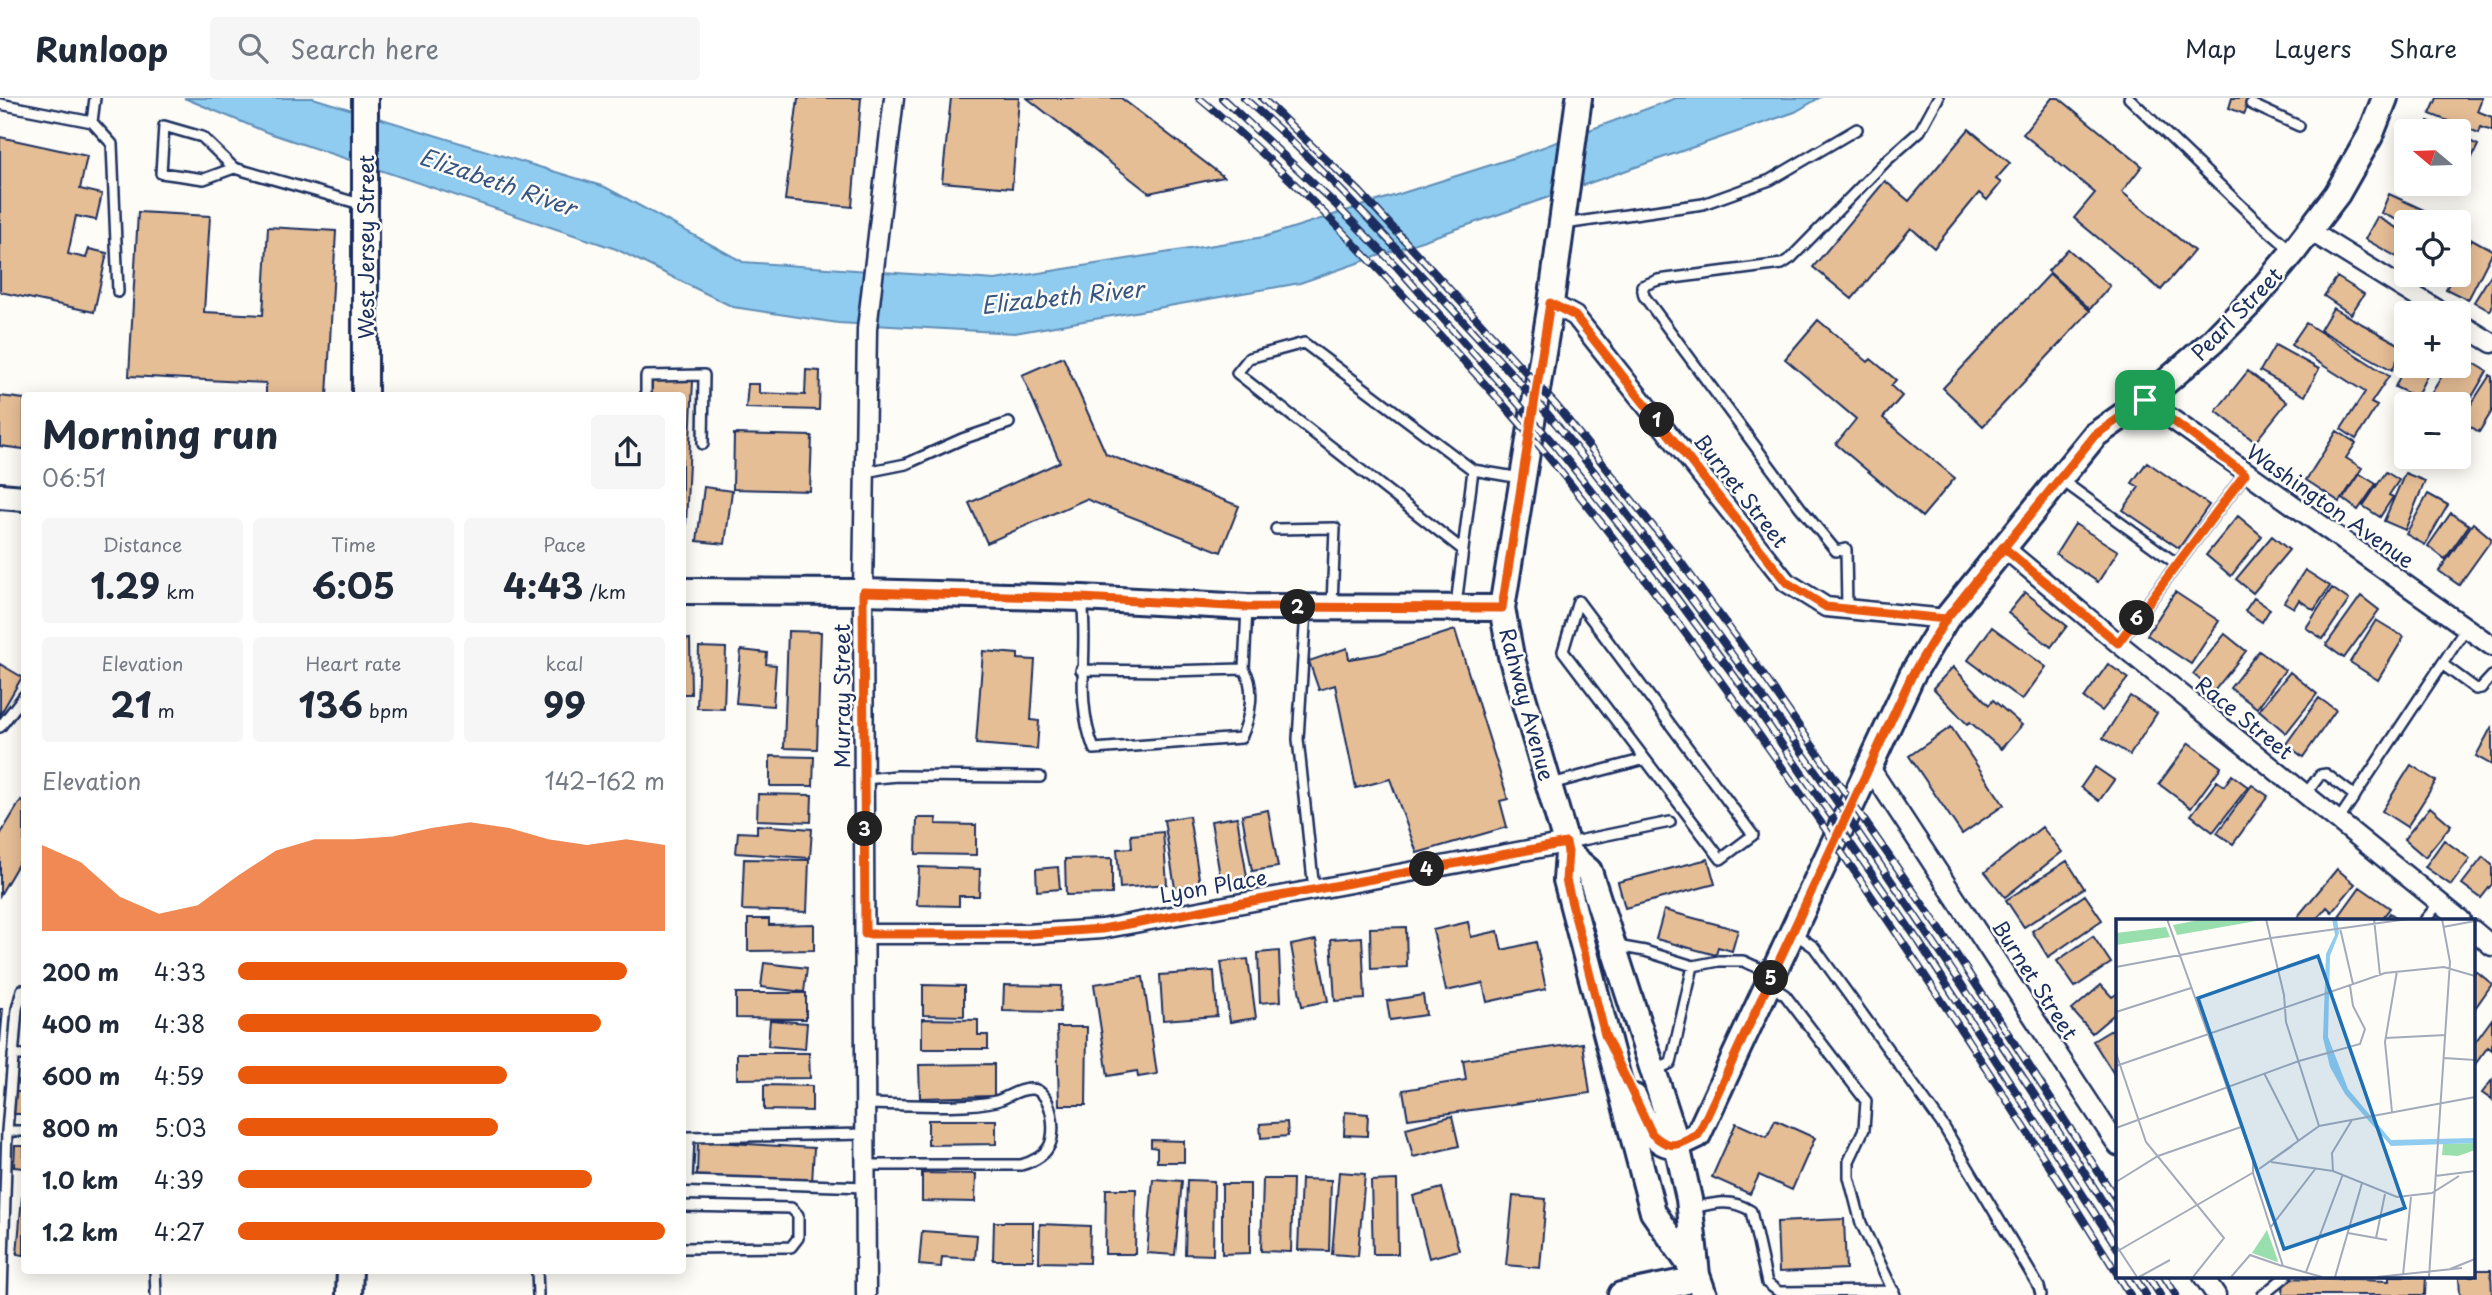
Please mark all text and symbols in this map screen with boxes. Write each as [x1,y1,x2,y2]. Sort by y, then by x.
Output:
search box [210,17,700,80]
text: Runloop [35,23,168,73]
icon: search [234,29,272,67]
text: Search here [290,29,439,68]
text: Map [2185,30,2236,66]
text: Layers [2274,30,2351,66]
text: Share [2389,30,2457,66]
north arrow [2394,119,2471,196]
map controls [2394,119,2471,469]
water label: Elizabeth River [415,138,584,225]
street label: West Jersey Street [349,155,381,339]
button: locate [2394,210,2471,287]
street label: Pearl Street [2183,259,2289,367]
water label: Elizabeth River [979,270,1148,322]
button: + [2394,301,2471,378]
pin [2115,370,2175,430]
icon: arrive [2126,381,2164,419]
button: − [2394,392,2471,469]
pin: 1 [1640,402,1674,438]
text: Morning run [42,405,278,462]
text: 1 [1652,405,1661,433]
button: share [591,415,665,489]
street label: Burnet Street [1687,426,1797,554]
street label: Washington Avenue [2240,435,2422,575]
text: 06:51 [42,460,106,495]
text: Distance [103,530,182,558]
text: Time [331,530,376,558]
text: Pace [543,530,586,558]
text: 1.29 [90,558,160,611]
text: 6:05 [312,558,395,611]
text: 4:43 [503,558,583,611]
text: km [160,577,195,605]
text: /km [583,577,626,605]
pin: 2 [1280,589,1316,624]
text: 2 [1291,592,1304,620]
pin: 6 [2120,601,2154,636]
text: 6 [2130,603,2143,631]
street label: Murray Street [825,624,857,768]
street label: Rahway Avenue [1492,624,1564,784]
text: Elevation [102,649,183,677]
text: Heart rate [306,649,401,677]
text: kcal [546,649,583,677]
street label: Race Street [2189,668,2301,766]
text: 21 [110,677,151,730]
text: 136 [299,677,363,730]
text: 99 [543,677,586,730]
text: m [151,696,175,724]
text: bpm [363,696,408,724]
text: Elevation [42,763,141,798]
text: 142–162 m [545,763,665,798]
pin: 3 [848,812,882,846]
text: 3 [858,814,871,842]
pin: 4 [1410,852,1444,886]
text: 4 [1420,854,1433,882]
street label: Lyon Place [1157,860,1269,910]
street label: Burnet Street [1985,913,2087,1045]
inset map [2116,919,2474,1278]
text: 200 m [42,954,119,989]
text: 4:33 [154,954,206,989]
pin: 5 [1754,960,1788,996]
text: 5 [1764,963,1777,991]
text: 400 m [42,1006,120,1041]
text: 4:38 [154,1006,205,1041]
text: 600 m [42,1058,120,1093]
text: 4:59 [154,1058,204,1093]
text: 800 m [42,1110,119,1145]
text: 5:03 [154,1110,207,1145]
text: 1.0 km [42,1162,119,1197]
text: 4:39 [154,1162,204,1197]
text: 1.2 km [42,1214,118,1249]
text: 4:27 [154,1214,205,1249]

